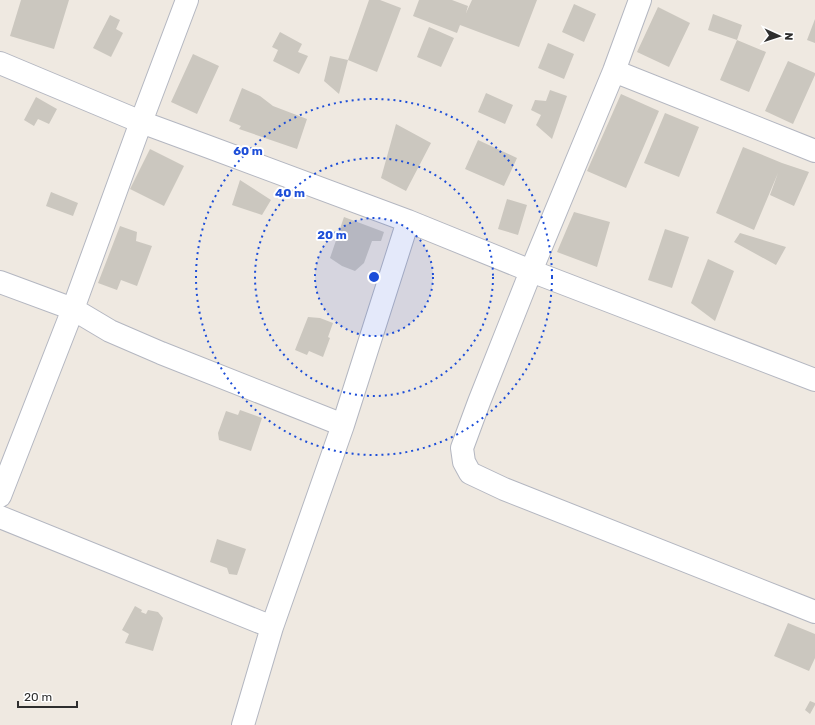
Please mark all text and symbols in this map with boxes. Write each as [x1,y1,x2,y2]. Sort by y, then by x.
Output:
north arrow [759,16,799,56]
text: N [782,32,795,41]
text: 60 m [233,144,263,158]
text: 40 m [275,186,305,200]
text: 20 m [317,228,347,242]
centre of rings [367,270,381,284]
scale bar [18,683,77,709]
text: 20 m [24,690,52,704]

